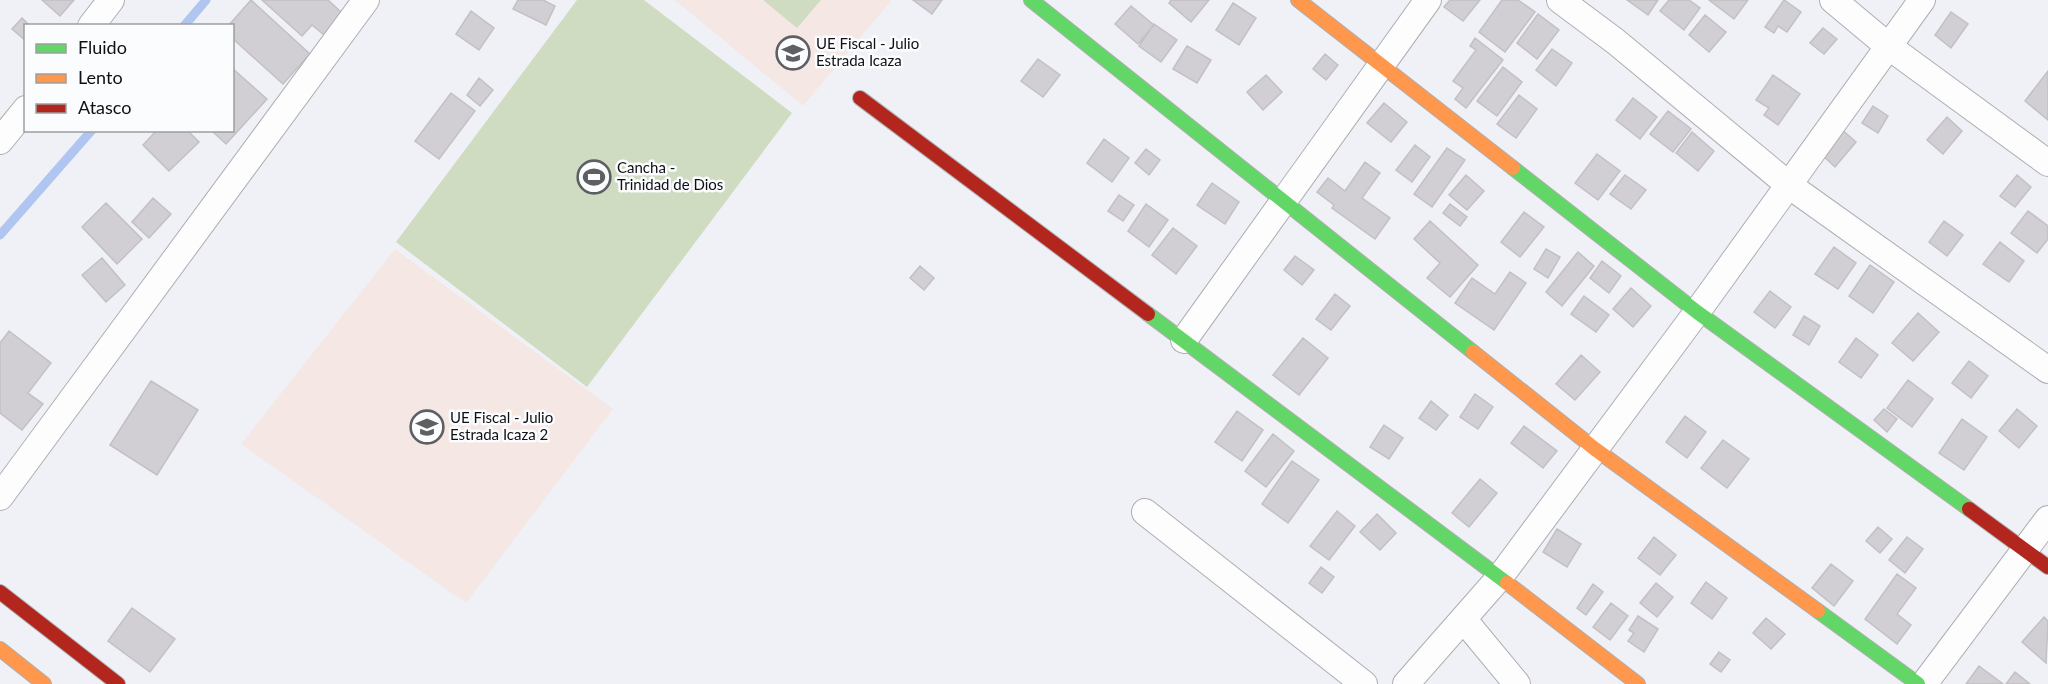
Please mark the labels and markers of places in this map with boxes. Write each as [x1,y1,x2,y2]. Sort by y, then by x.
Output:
place label: UE Fiscal - Julio Estrada Icaza [816,34,919,69]
school or university icon: UE Fiscal - Julio Estrada Icaza [775,35,811,71]
place label: Cancha - Trinidad de Dios [617,158,723,193]
sports icon: Cancha - Trinidad de Dios [576,159,612,195]
place label: UE Fiscal - Julio Estrada Icaza 2 [450,408,553,443]
school or university icon: UE Fiscal - Julio Estrada Icaza 2 [409,409,445,445]

